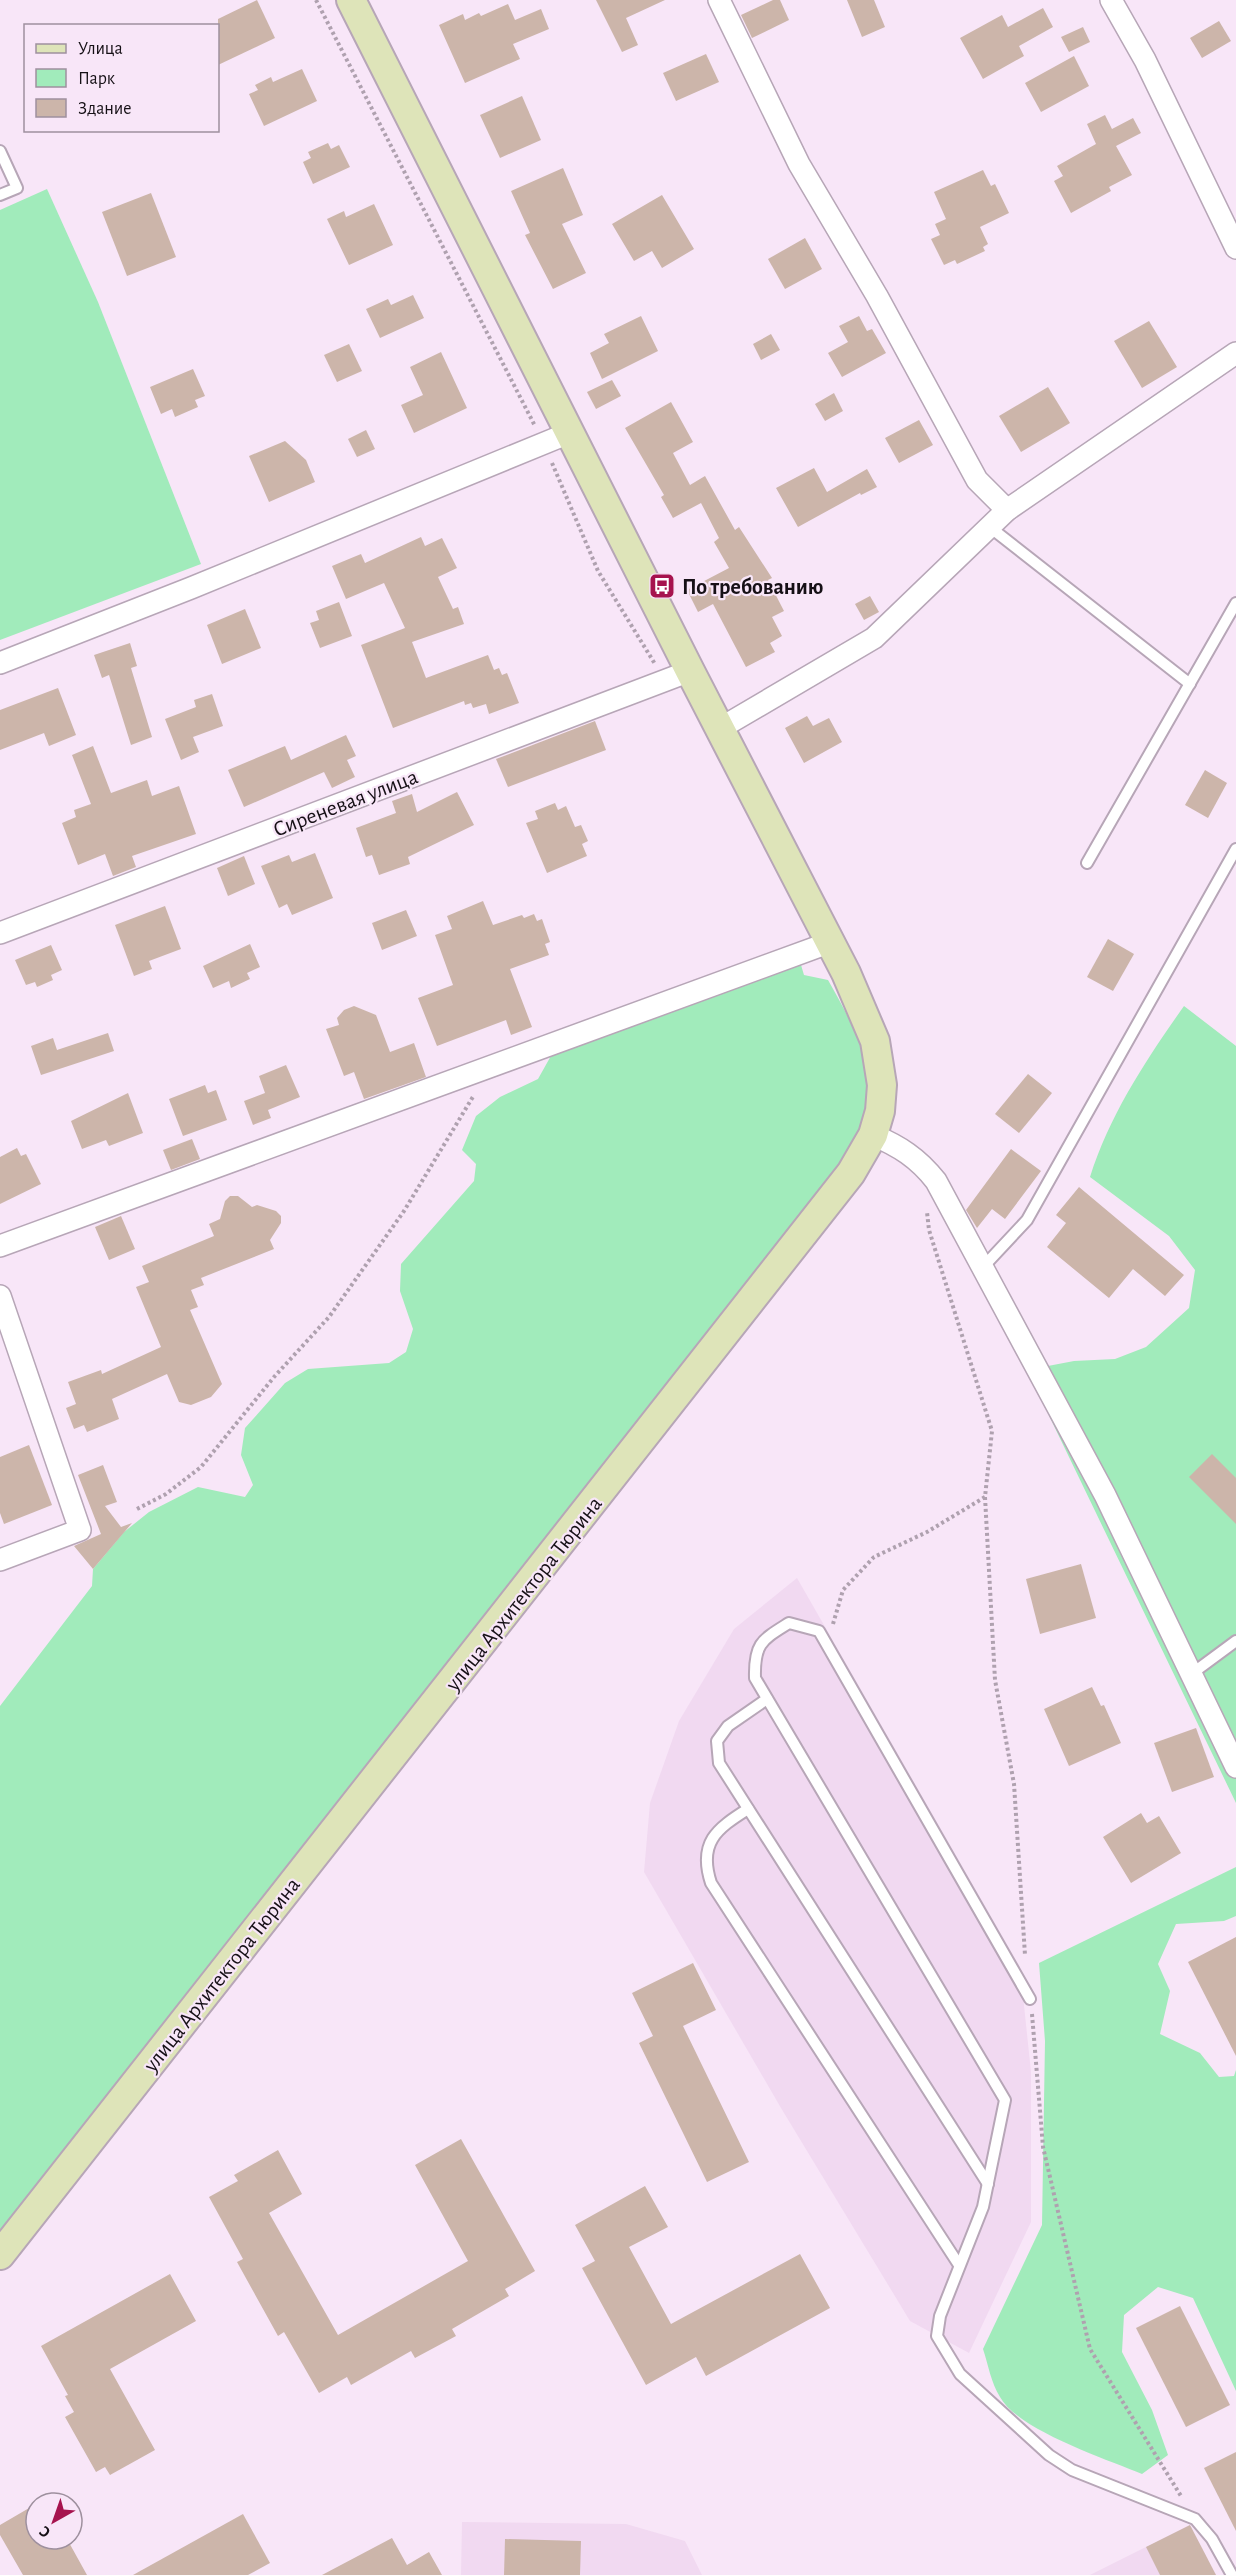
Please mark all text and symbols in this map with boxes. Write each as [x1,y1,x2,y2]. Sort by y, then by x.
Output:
legend [24,24,219,132]
text: Улица [78,40,123,58]
text: Парк [78,70,116,88]
text: Здание [78,100,132,118]
bus stop icon: По требованию [647,571,677,601]
place label: По требованию [682,576,823,598]
street label: Сиреневая улица [270,765,421,841]
street label: улица Архитектора Тюрина [441,1492,606,1696]
street label: улица Архитектора Тюрина [139,1873,304,2077]
north arrow [24,2491,84,2551]
text: С [36,2523,54,2541]

